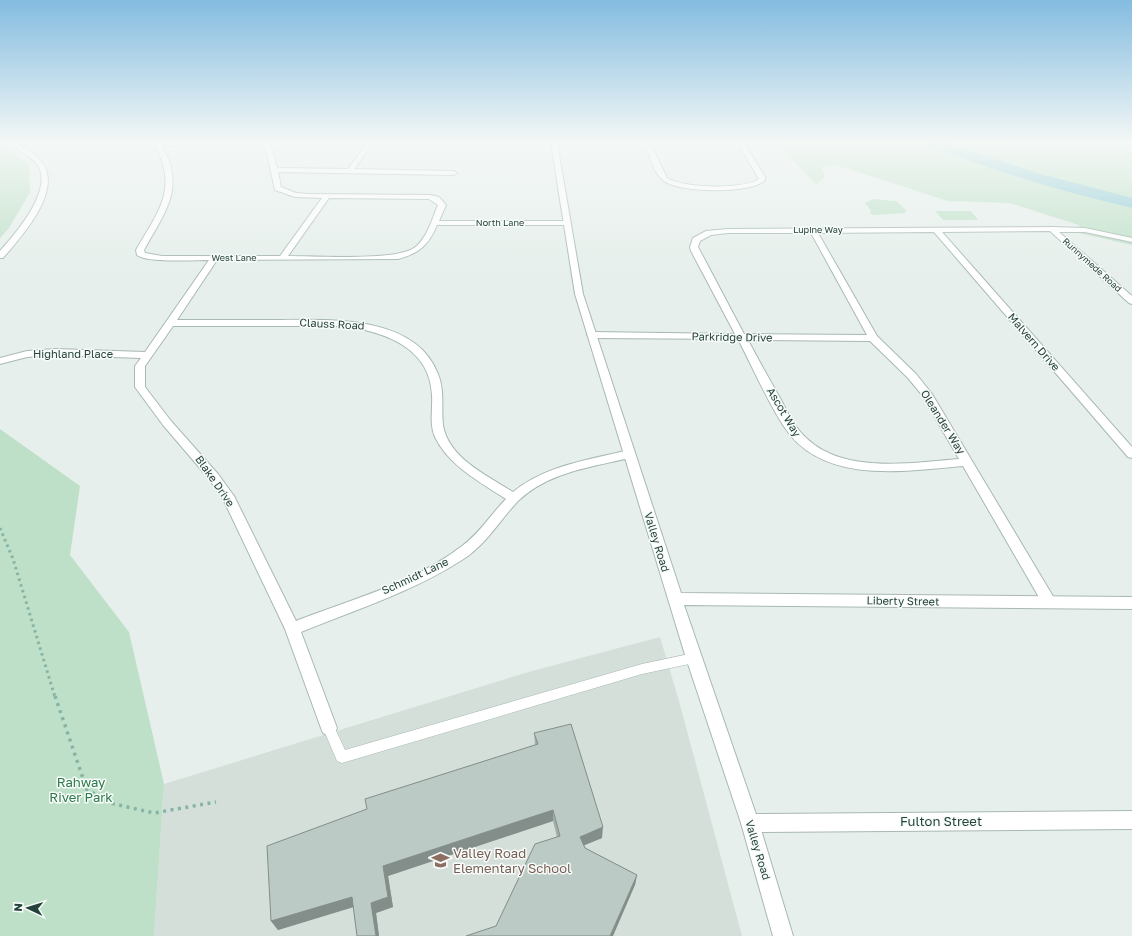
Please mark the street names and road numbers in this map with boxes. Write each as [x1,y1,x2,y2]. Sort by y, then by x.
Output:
street label: North Lane [476,217,524,228]
street label: Lupine Way [793,224,843,235]
street label: Runnymede Road [1061,235,1124,294]
street label: West Lane [211,252,257,263]
street label: Malvern Drive [1006,310,1063,373]
street label: Clauss Road [299,315,365,332]
street label: Parkridge Drive [691,329,773,344]
street label: Highland Place [33,347,113,360]
street label: Ascot Way [765,385,804,439]
street label: Oleander Way [918,387,968,456]
street label: Blake Drive [193,453,238,509]
street label: Valley Road [642,510,673,573]
street label: Schmidt Lane [379,554,450,597]
street label: Liberty Street [866,593,940,608]
street label: Fulton Street [900,813,982,829]
street label: Valley Road [743,818,774,881]

